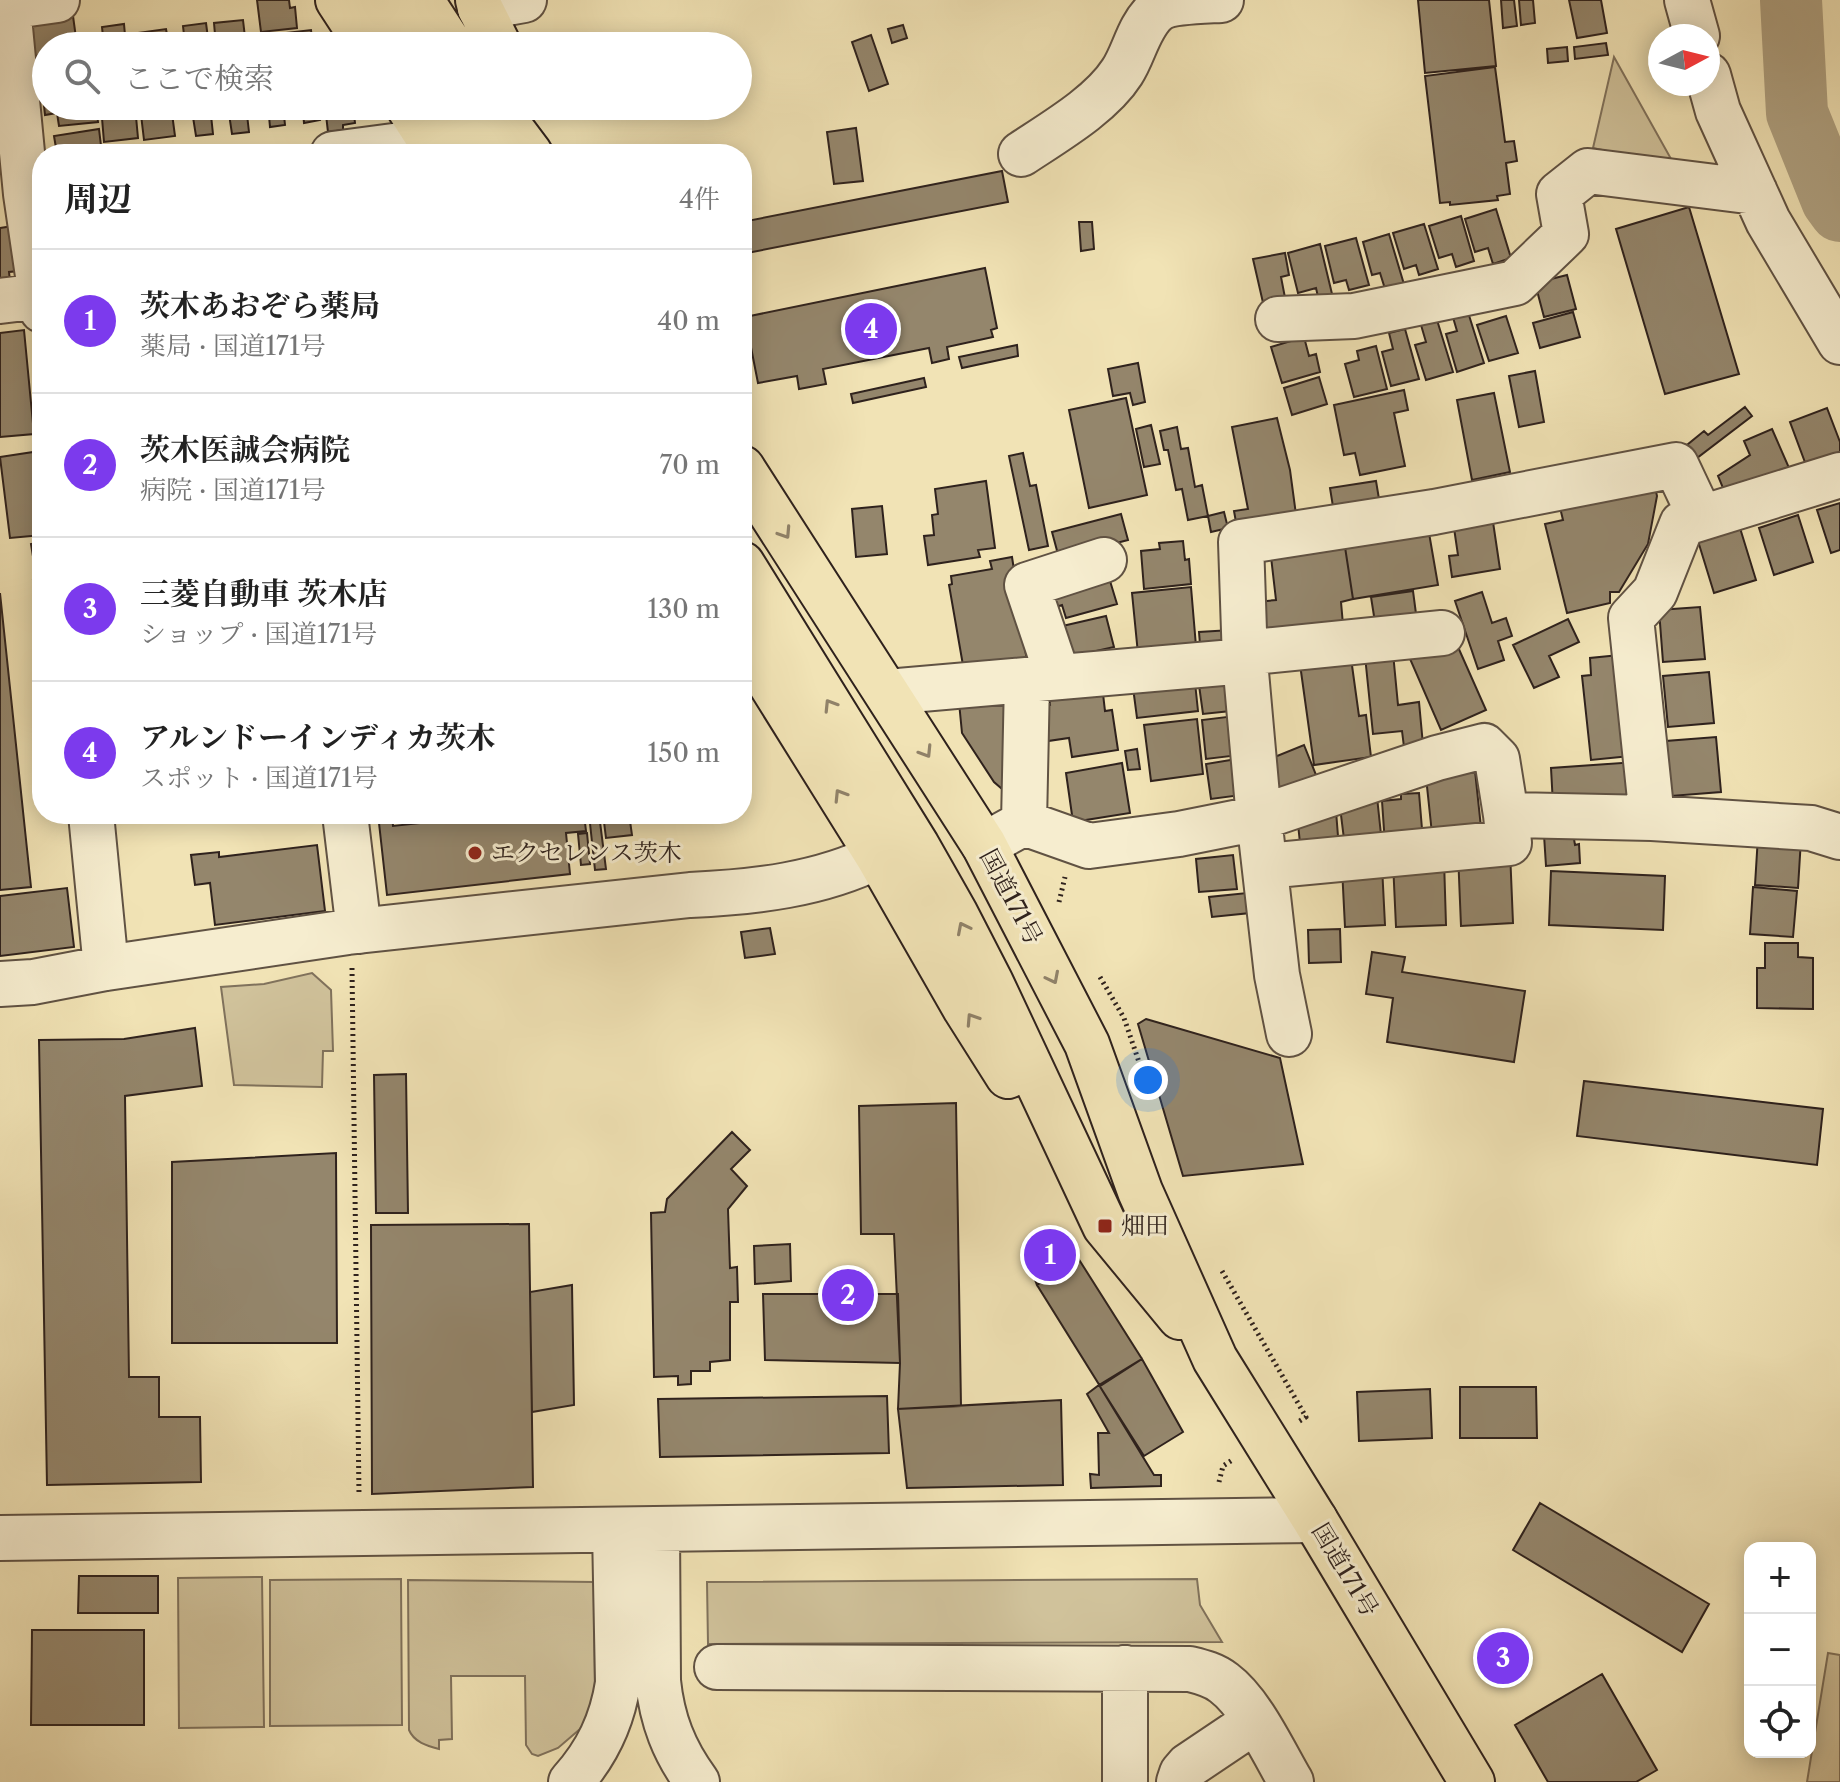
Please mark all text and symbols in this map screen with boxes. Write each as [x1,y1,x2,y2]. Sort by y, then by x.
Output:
north arrow [1648,24,1720,96]
search box [32,32,752,120]
icon: search [60,54,104,98]
text: ここで検索 [124,60,274,97]
text: 周辺 [64,178,132,220]
text: 4件 [679,183,720,215]
text: 茨木あおぞら薬局 [140,287,380,324]
pin: 4 [845,299,897,359]
text: 1 [84,305,96,337]
text: 40 m [657,305,720,337]
text: 薬局 · 国道171号 [140,330,326,362]
text: 茨木医誠会病院 [140,431,350,468]
text: 2 [82,449,98,481]
text: 70 m [660,449,720,481]
text: 病院 · 国道171号 [140,474,326,506]
one-way arrow [775,524,790,539]
text: 三菱自動車 茨木店 [140,575,388,612]
text: 3 [83,593,97,625]
text: 130 m [647,593,720,625]
text: ショップ · 国道171号 [140,618,377,650]
one-way arrow [824,699,839,713]
text: アルンドーインディカ茨木 [140,719,496,756]
text: 4 [82,737,98,769]
text: 150 m [647,737,720,769]
one-way arrow [916,743,931,757]
text: スポット · 国道171号 [140,762,378,794]
one-way arrow [835,789,850,803]
place label: エクセレンス茨木 [491,838,682,867]
marker: エクセレンス茨木 [466,844,484,862]
street label: 国道171号 [974,844,1049,949]
one-way arrow [957,922,972,936]
one-way arrow [1043,970,1059,984]
one-way arrow [966,1013,981,1028]
your location [1128,1060,1168,1100]
place label: 畑田 [1121,1211,1169,1240]
marker: 畑田 [1096,1217,1114,1235]
pin: 1 [1024,1225,1076,1285]
pin: 2 [822,1265,874,1325]
street label: 国道171号 [1306,1518,1385,1622]
map controls [1744,1542,1816,1758]
button: + [1744,1542,1816,1614]
button: − [1744,1614,1816,1686]
pin: 3 [1477,1628,1529,1688]
button: locate [1744,1686,1816,1758]

